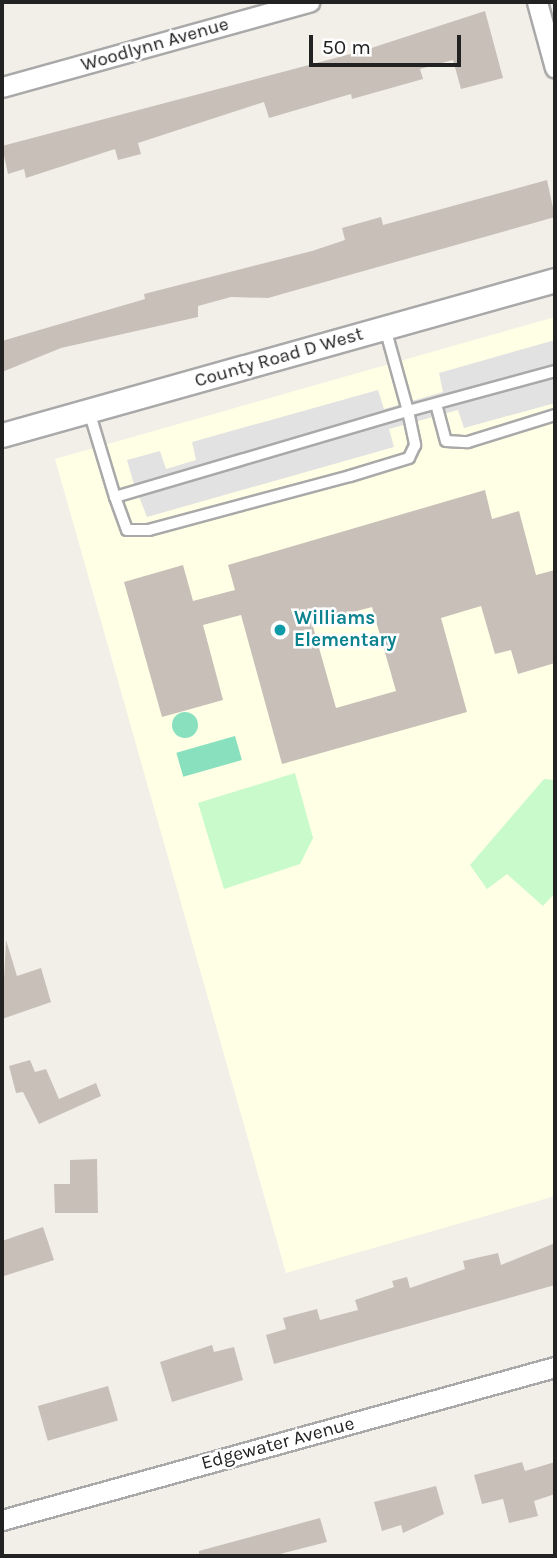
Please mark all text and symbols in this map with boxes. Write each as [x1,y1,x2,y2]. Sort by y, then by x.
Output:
street label: Woodlynn Avenue [79,13,231,77]
scale bar [312,21,464,65]
text: 50 m [322,35,371,59]
street label: County Road D West [192,323,366,393]
place label: Williams Elementary [294,608,397,652]
marker: Williams Elementary [272,622,288,638]
street label: Edgewater Avenue [199,1413,357,1475]

